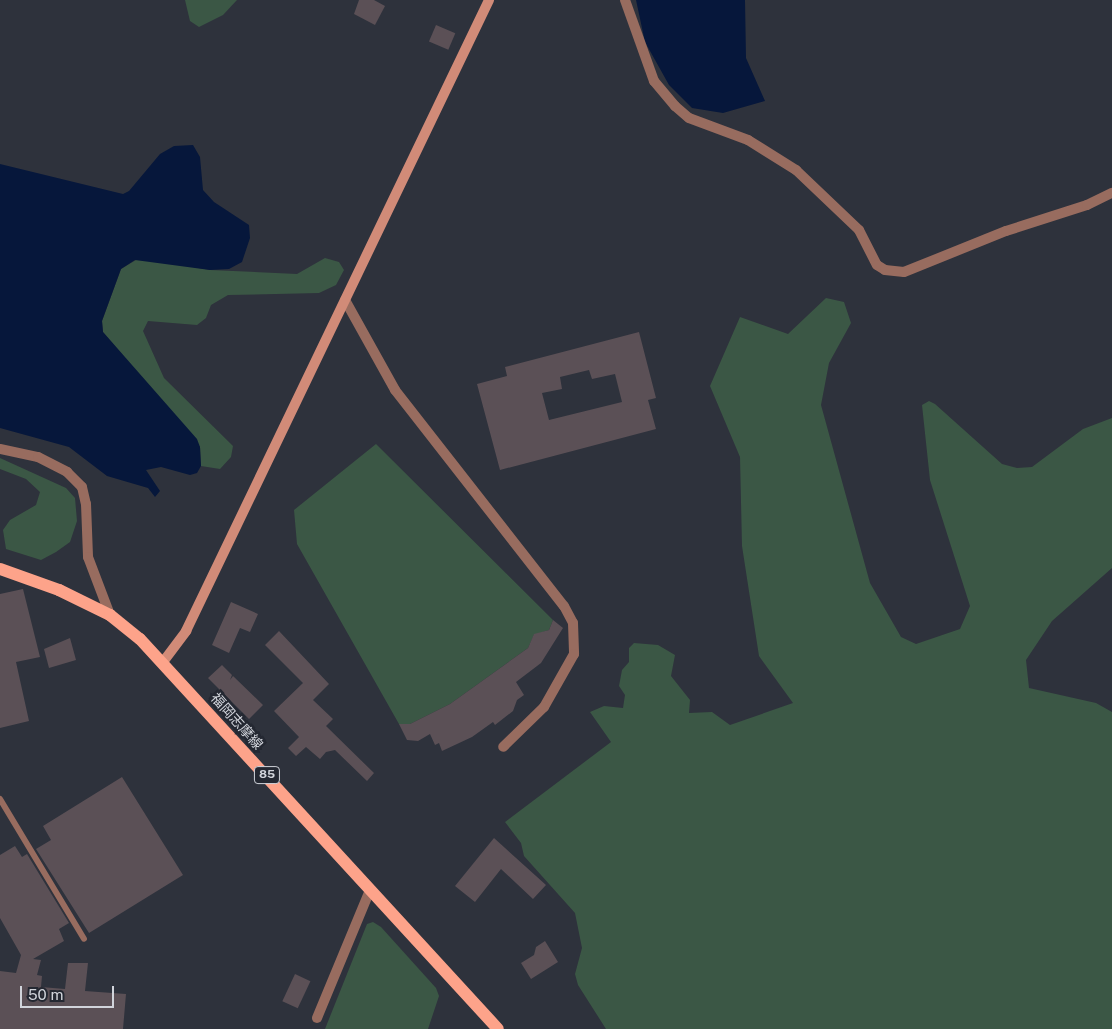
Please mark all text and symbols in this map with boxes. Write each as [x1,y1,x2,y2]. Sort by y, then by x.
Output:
street label: 福岡志摩線 [207,689,267,753]
road number: 85 [253,766,281,784]
scale bar [22,976,116,1008]
text: 50 m [28,986,63,1003]

